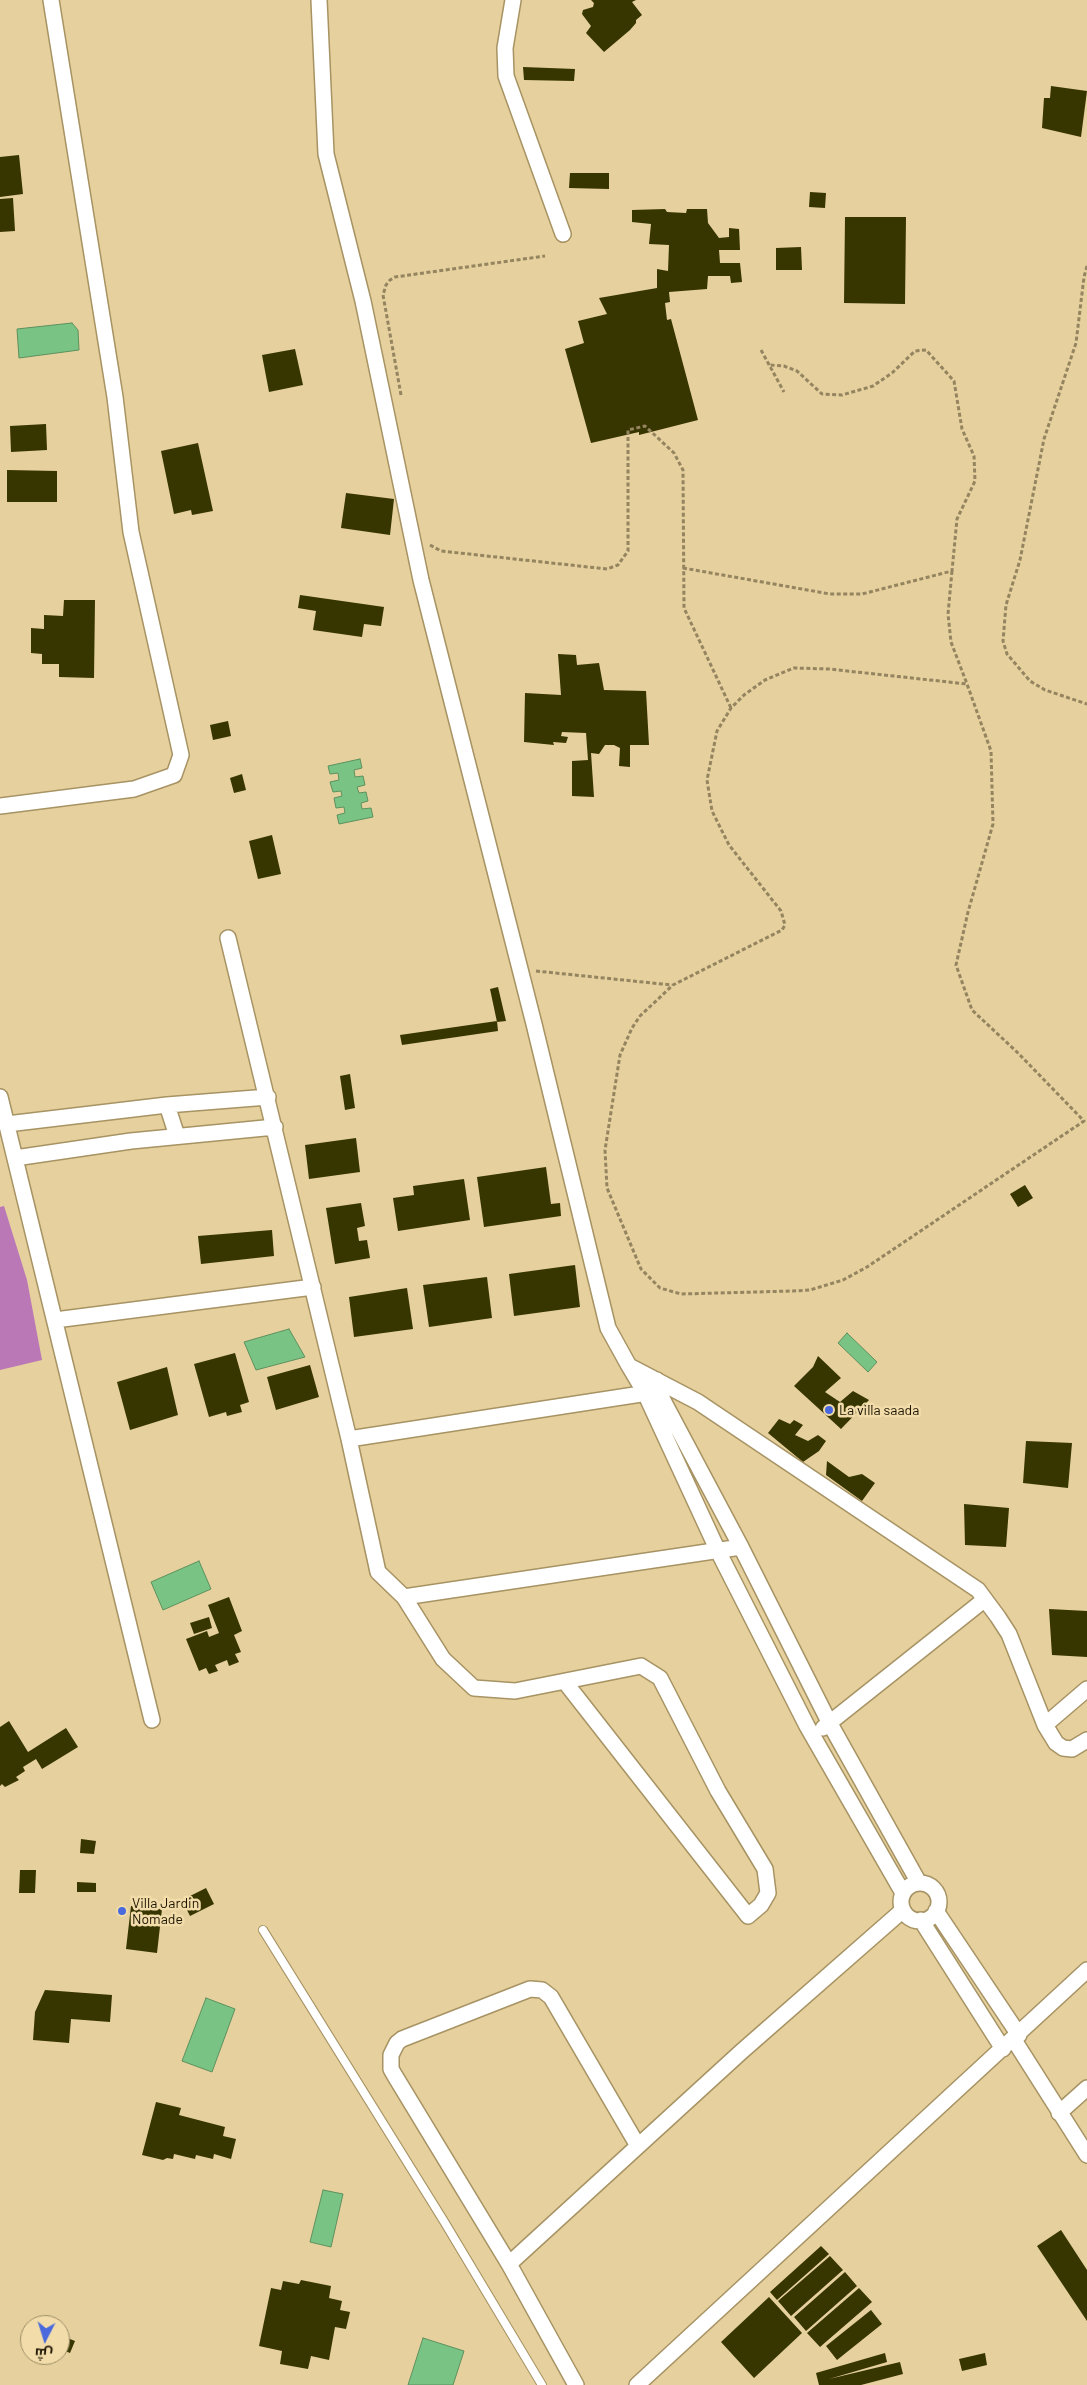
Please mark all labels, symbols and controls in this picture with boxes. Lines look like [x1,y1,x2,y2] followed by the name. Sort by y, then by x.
[839,1402,919,1418] place label: La villa saada
[823,1404,835,1416] marker: La villa saada
[132,1895,199,1928] place label: Villa Jardin Nomade
[116,1905,128,1917] marker: Villa Jardin Nomade
[20,2315,70,2365] north arrow
[34,2345,53,2364] text: ش

